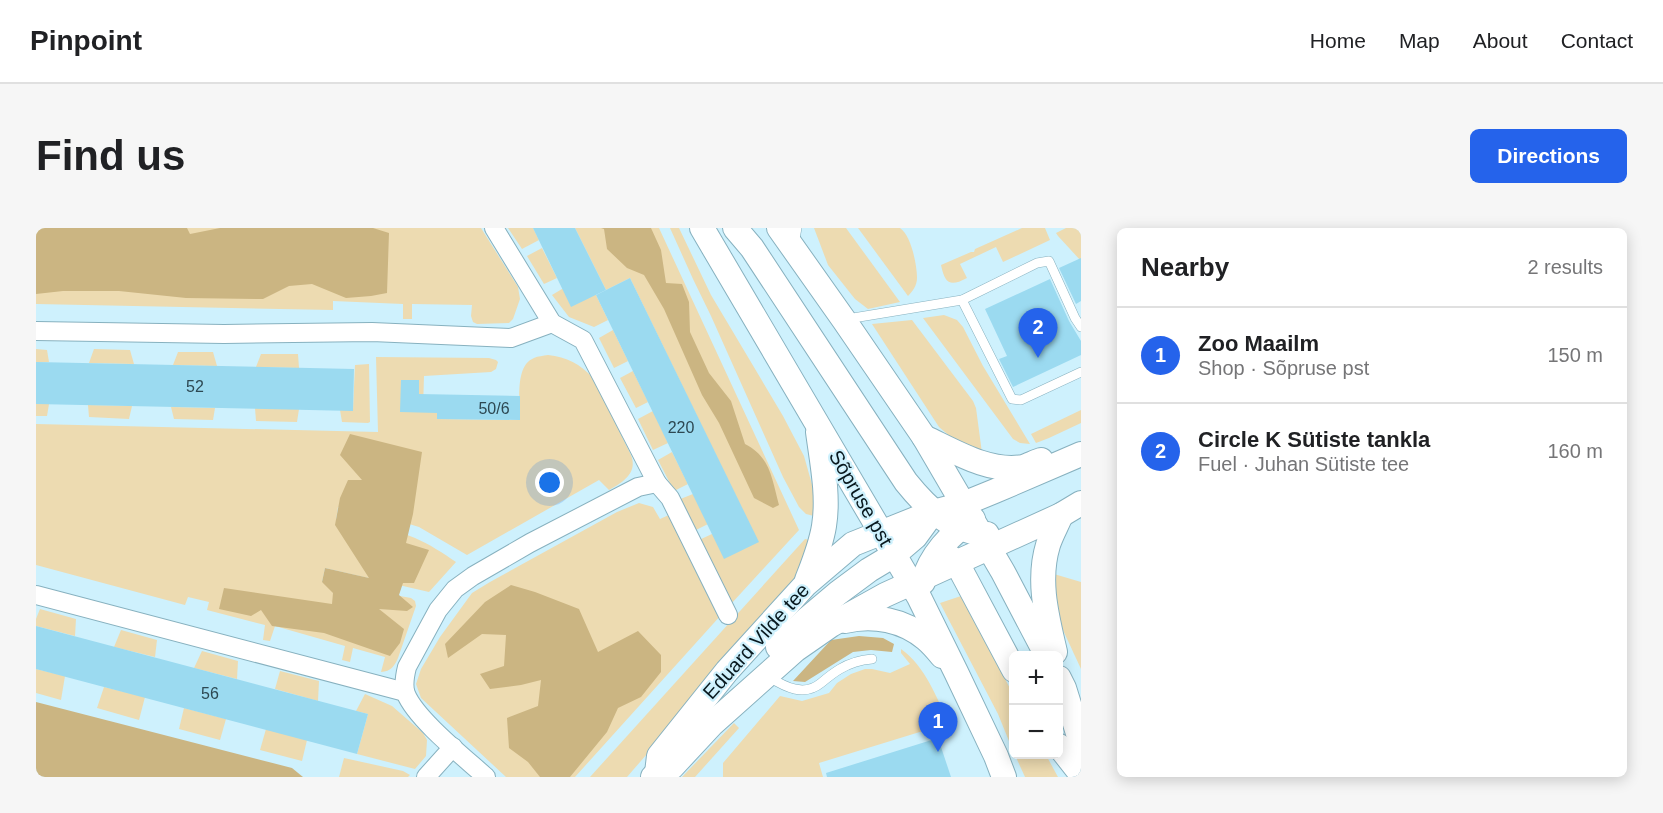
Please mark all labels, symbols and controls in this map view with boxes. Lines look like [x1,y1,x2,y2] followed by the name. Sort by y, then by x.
[30,25,142,56] text: Pinpoint
[1310,29,1366,52] text: Home
[1399,29,1440,52] text: Map
[1473,29,1528,52] text: About
[1561,29,1633,52] text: Contact
[1470,129,1627,183] button: Directions
[36,132,185,179] text: Find us
[1141,252,1229,282] text: Nearby
[1527,256,1603,278] text: 2 results
[1018,308,1058,358] pin: 2
[1198,331,1319,356] text: Zoo Maailm
[1155,344,1166,366] text: 1
[1547,344,1603,366] text: 150 m
[1198,357,1369,379] text: Shop · Sõpruse pst
[186,378,204,395] house number: 52
[478,400,510,417] house number: 50/6
[668,419,694,436] house number: 220
[1198,427,1430,452] text: Circle K Sütiste tankla
[1155,440,1166,462] text: 2
[1547,440,1603,462] text: 160 m
[825,446,897,550] street label: Sõpruse pst
[1198,453,1409,475] text: Fuel · Juhan Sütiste tee
[535,468,564,497] your location
[698,579,814,703] street label: Eduard Vilde tee
[1009,651,1063,759] map controls
[1009,651,1063,705] button: +
[201,685,219,702] house number: 56
[918,702,958,752] pin: 1
[1009,705,1063,759] button: −

